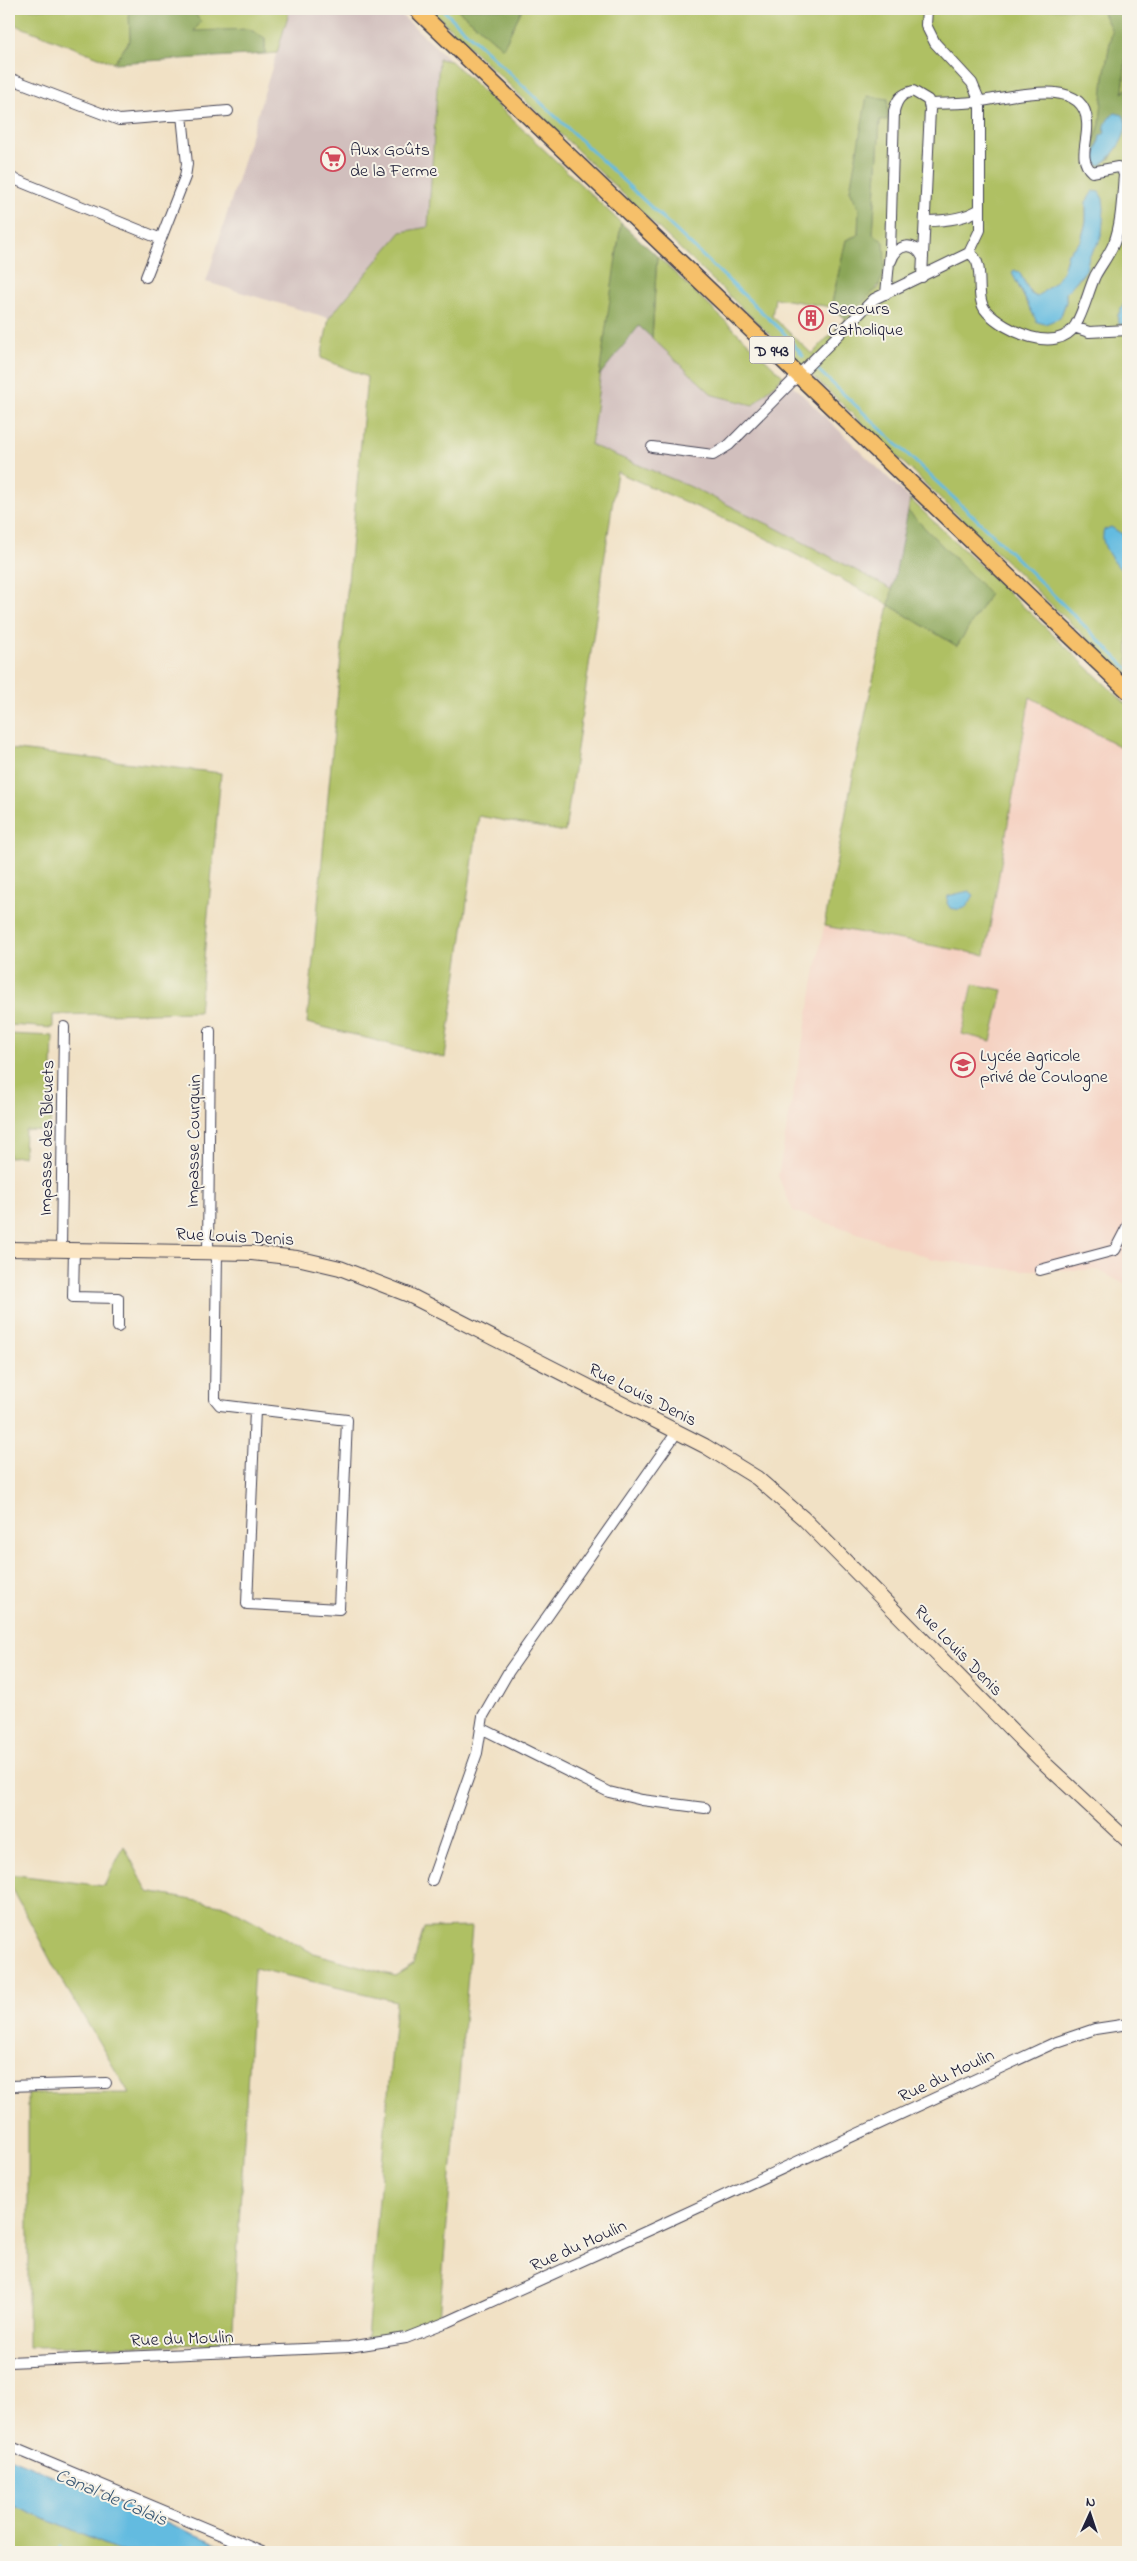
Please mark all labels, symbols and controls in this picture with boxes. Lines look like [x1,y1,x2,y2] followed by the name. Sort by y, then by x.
[350,138,438,185] place label: Aux Goûts de la Ferme
[320,146,346,172] supermarket icon: Aux Goûts de la Ferme
[828,297,904,344] place label: Secours Catholique
[798,305,824,331] building icon: Secours Catholique
[750,336,794,364] road number: D 943
[980,1044,1109,1092] place label: Lycée agricole privé de Coulogne
[950,1052,976,1078] school or university icon: Lycée agricole privé de Coulogne
[34,1060,62,1216] street label: Impasse des Bleuets
[181,1074,209,1208] street label: Impasse Courquin
[175,1222,295,1254] street label: Rue Louis Denis
[583,1357,701,1434] street label: Rue Louis Denis
[907,1600,1008,1703] street label: Rue Louis Denis
[895,2043,999,2110] street label: Rue du Moulin
[526,2214,631,2280] street label: Rue du Moulin
[130,2325,234,2355] street label: Rue du Moulin
[51,2463,172,2534] water label: Canal de Calais
[1064,2488,1114,2538] north arrow
[1085,2492,1096,2513] text: N

